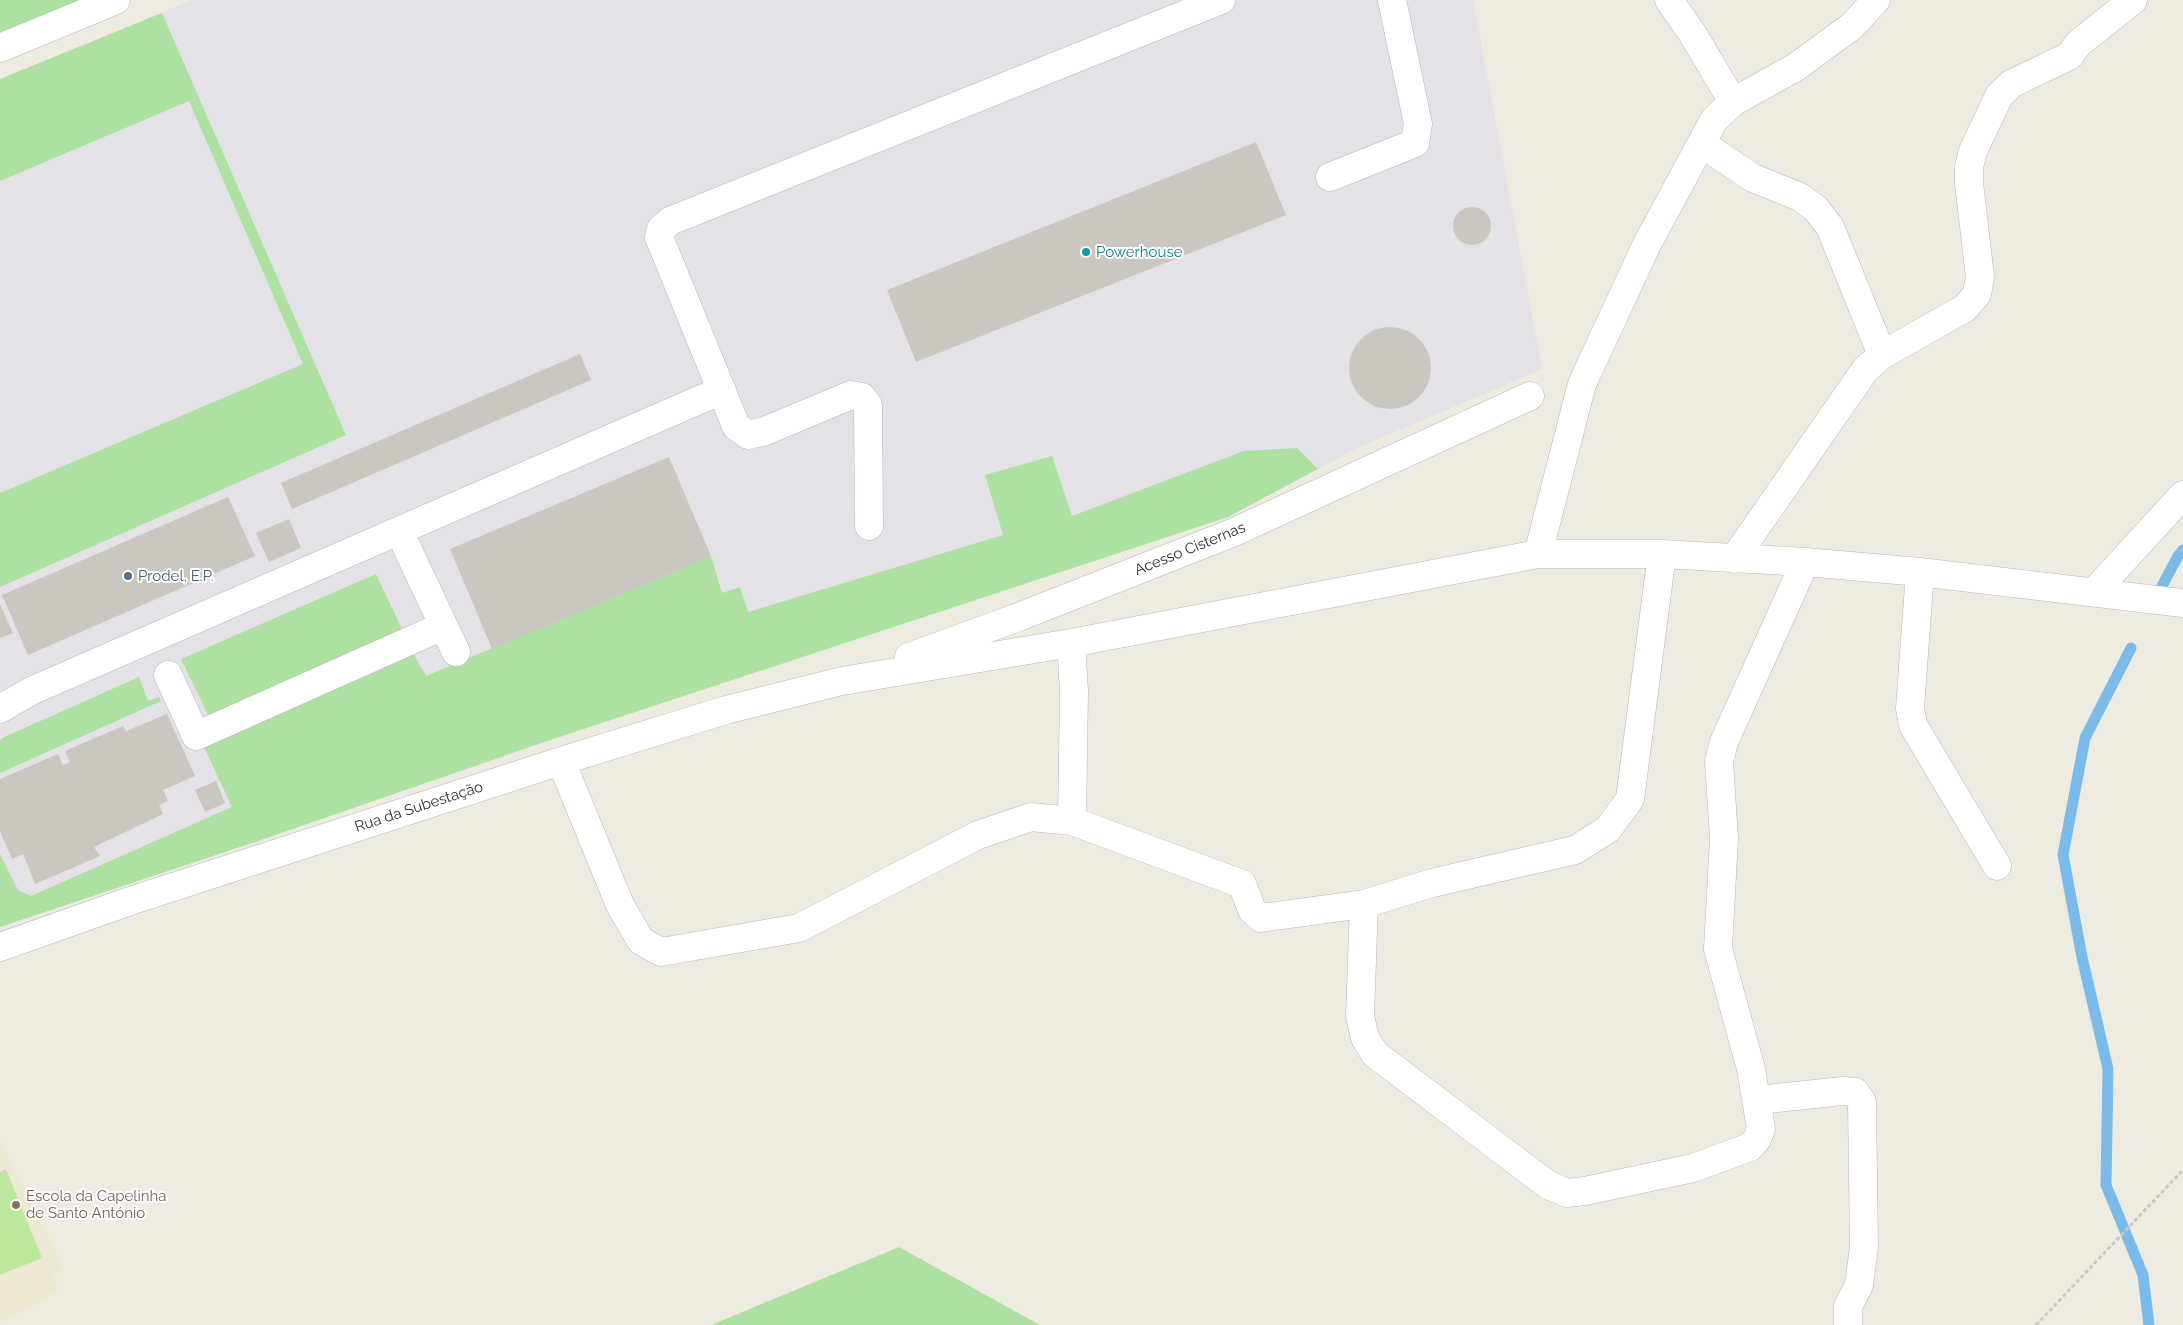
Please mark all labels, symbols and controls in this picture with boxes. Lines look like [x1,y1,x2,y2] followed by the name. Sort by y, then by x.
[1096,243,1182,261] place label: Powerhouse
[1080,246,1092,258] marker: Powerhouse
[1132,519,1248,579] street label: Acesso Cisternas
[138,567,213,585] place label: Prodel, E.P.
[122,570,134,582] marker: Prodel, E.P.
[353,778,485,836] street label: Rua da Subestação
[26,1187,166,1222] place label: Escola da Capelinha de Santo António
[10,1199,22,1211] marker: Escola da Capelinha de Santo António

